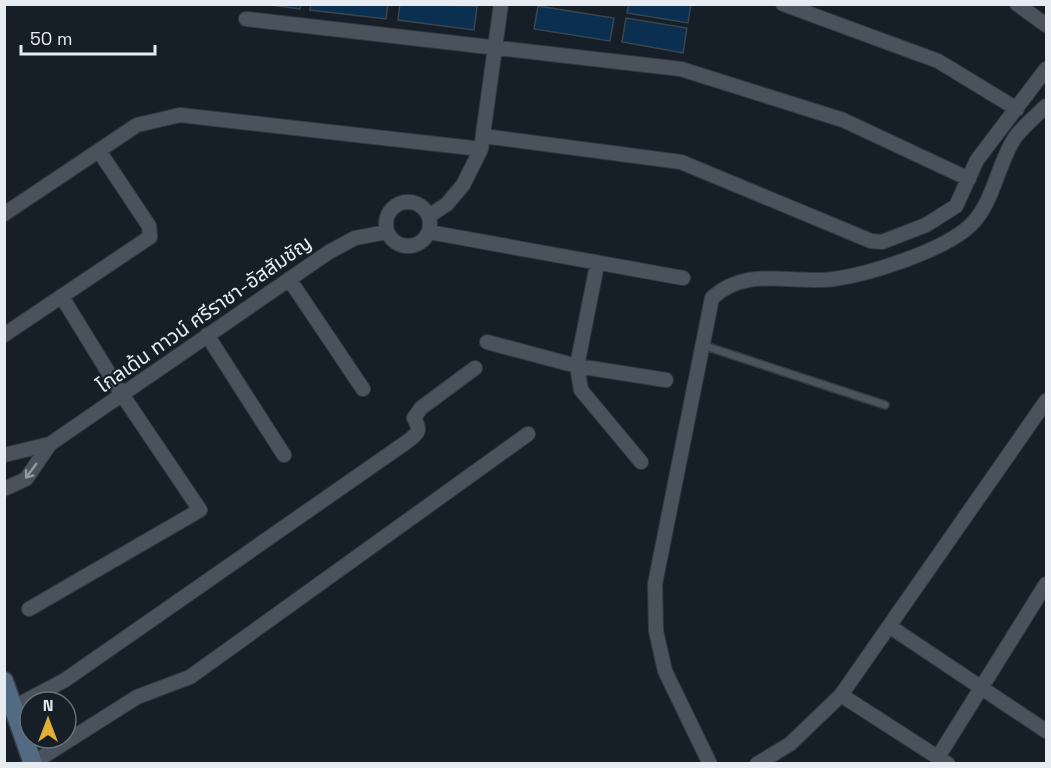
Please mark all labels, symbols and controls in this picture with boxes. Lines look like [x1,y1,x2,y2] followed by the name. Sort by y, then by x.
[21,18,154,56] scale bar
[30,27,72,50] text: 50 m
[91,230,317,398] street label: โกลเด้น ทาวน์ ศรีราชา-อัสสัมชัญ
[25,463,37,479] one-way arrow
[18,690,78,750] north arrow
[43,695,53,716] text: N

